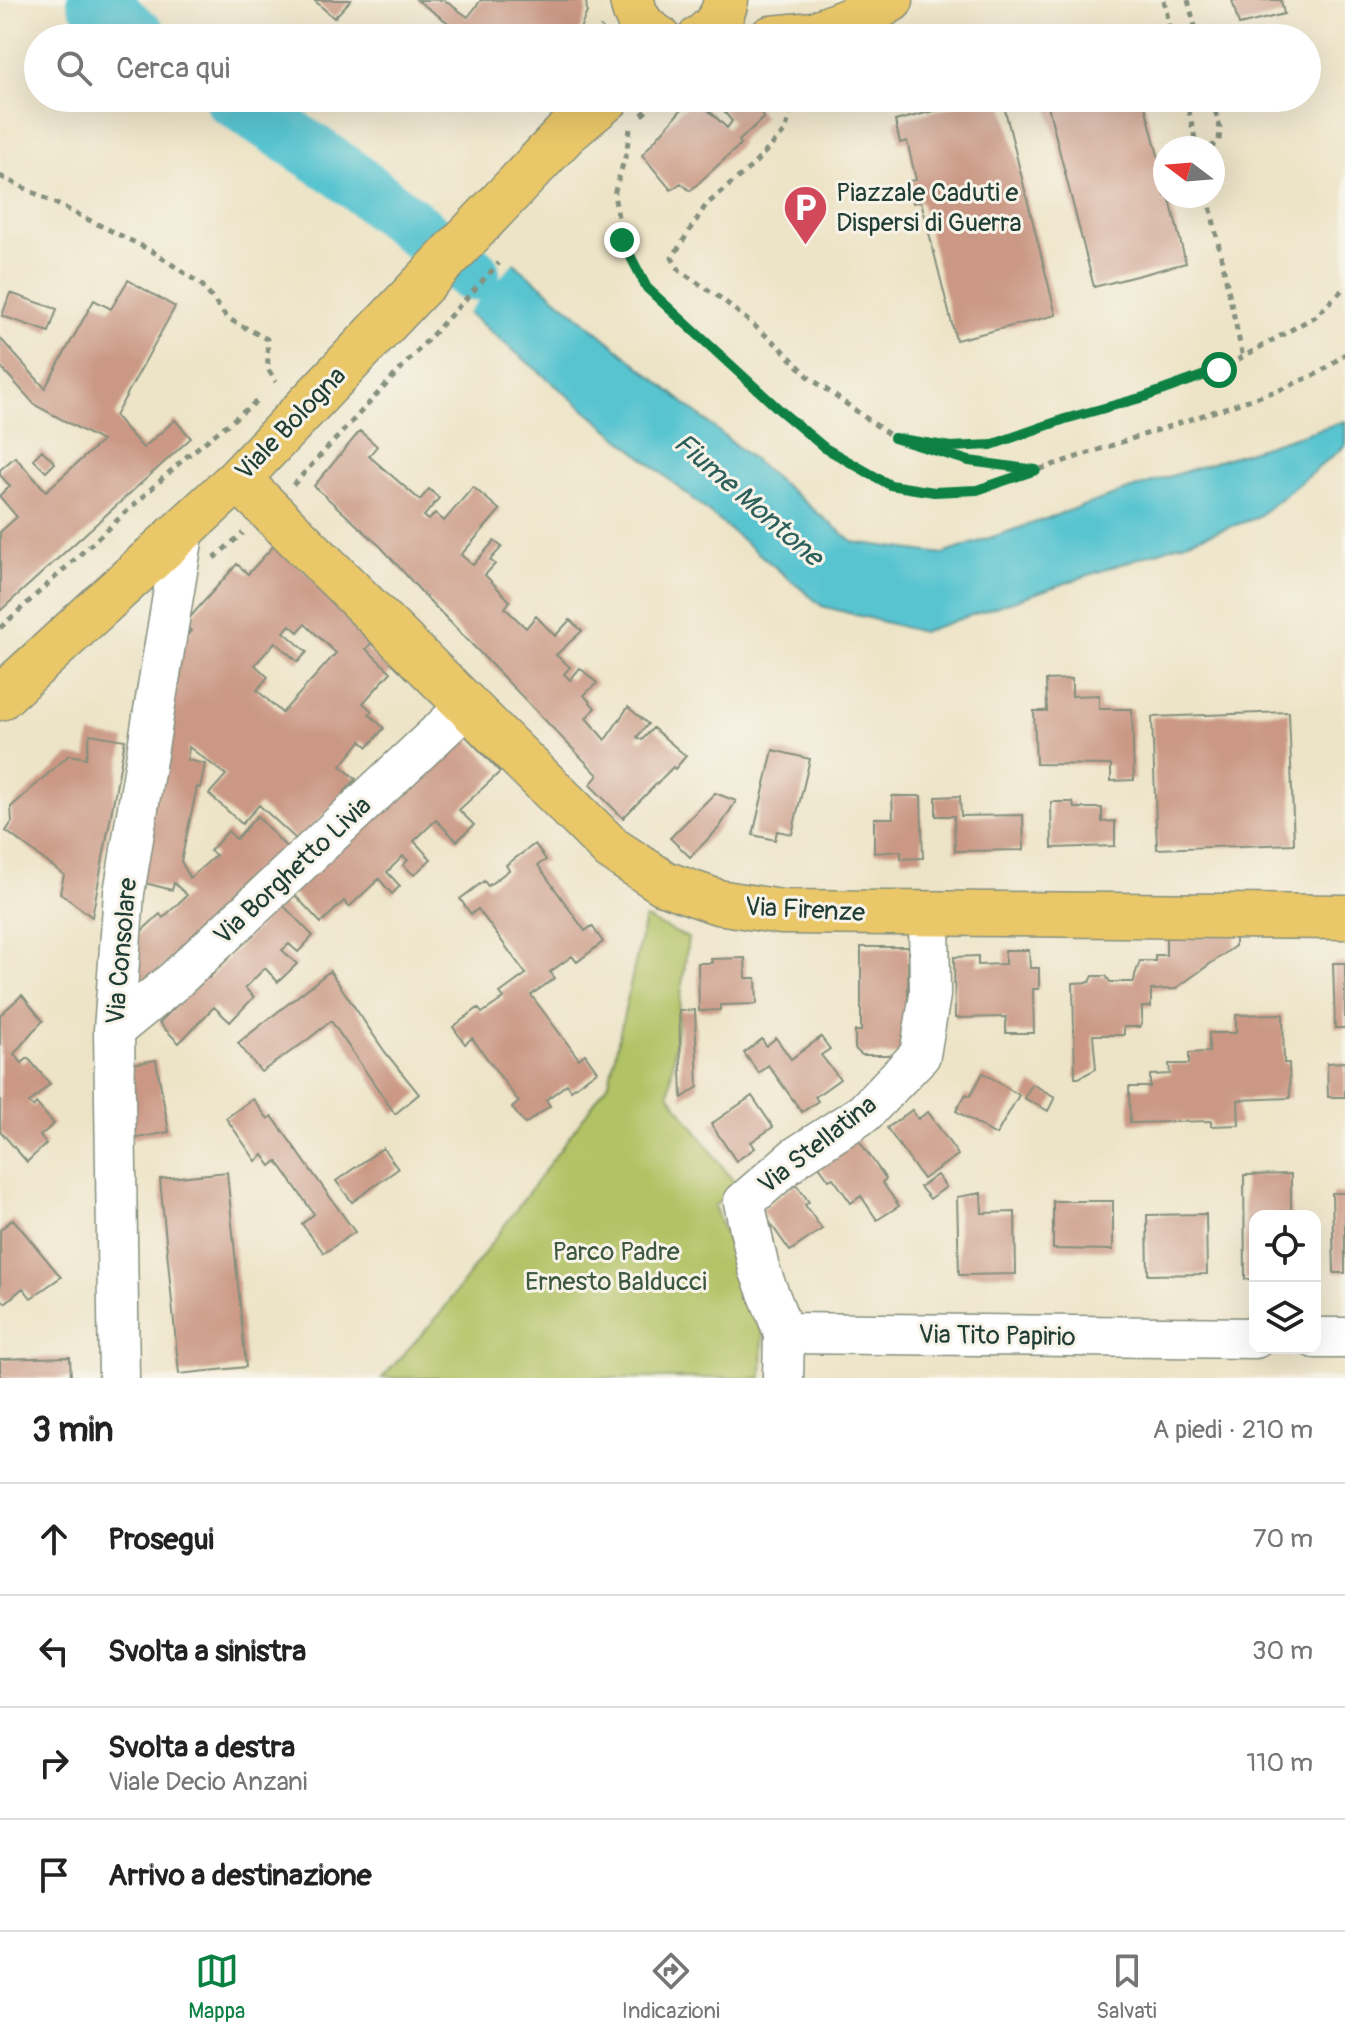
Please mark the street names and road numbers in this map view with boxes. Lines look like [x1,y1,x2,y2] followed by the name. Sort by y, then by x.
[229,360,353,487] street label: Viale Bologna
[207,790,378,952] street label: Via Borghetto Livia
[100,876,144,1026] street label: Via Consolare
[744,891,866,929] street label: Via Firenze
[752,1089,883,1201] street label: Via Stellatina
[918,1319,1076,1353] street label: Via Tito Papirio

